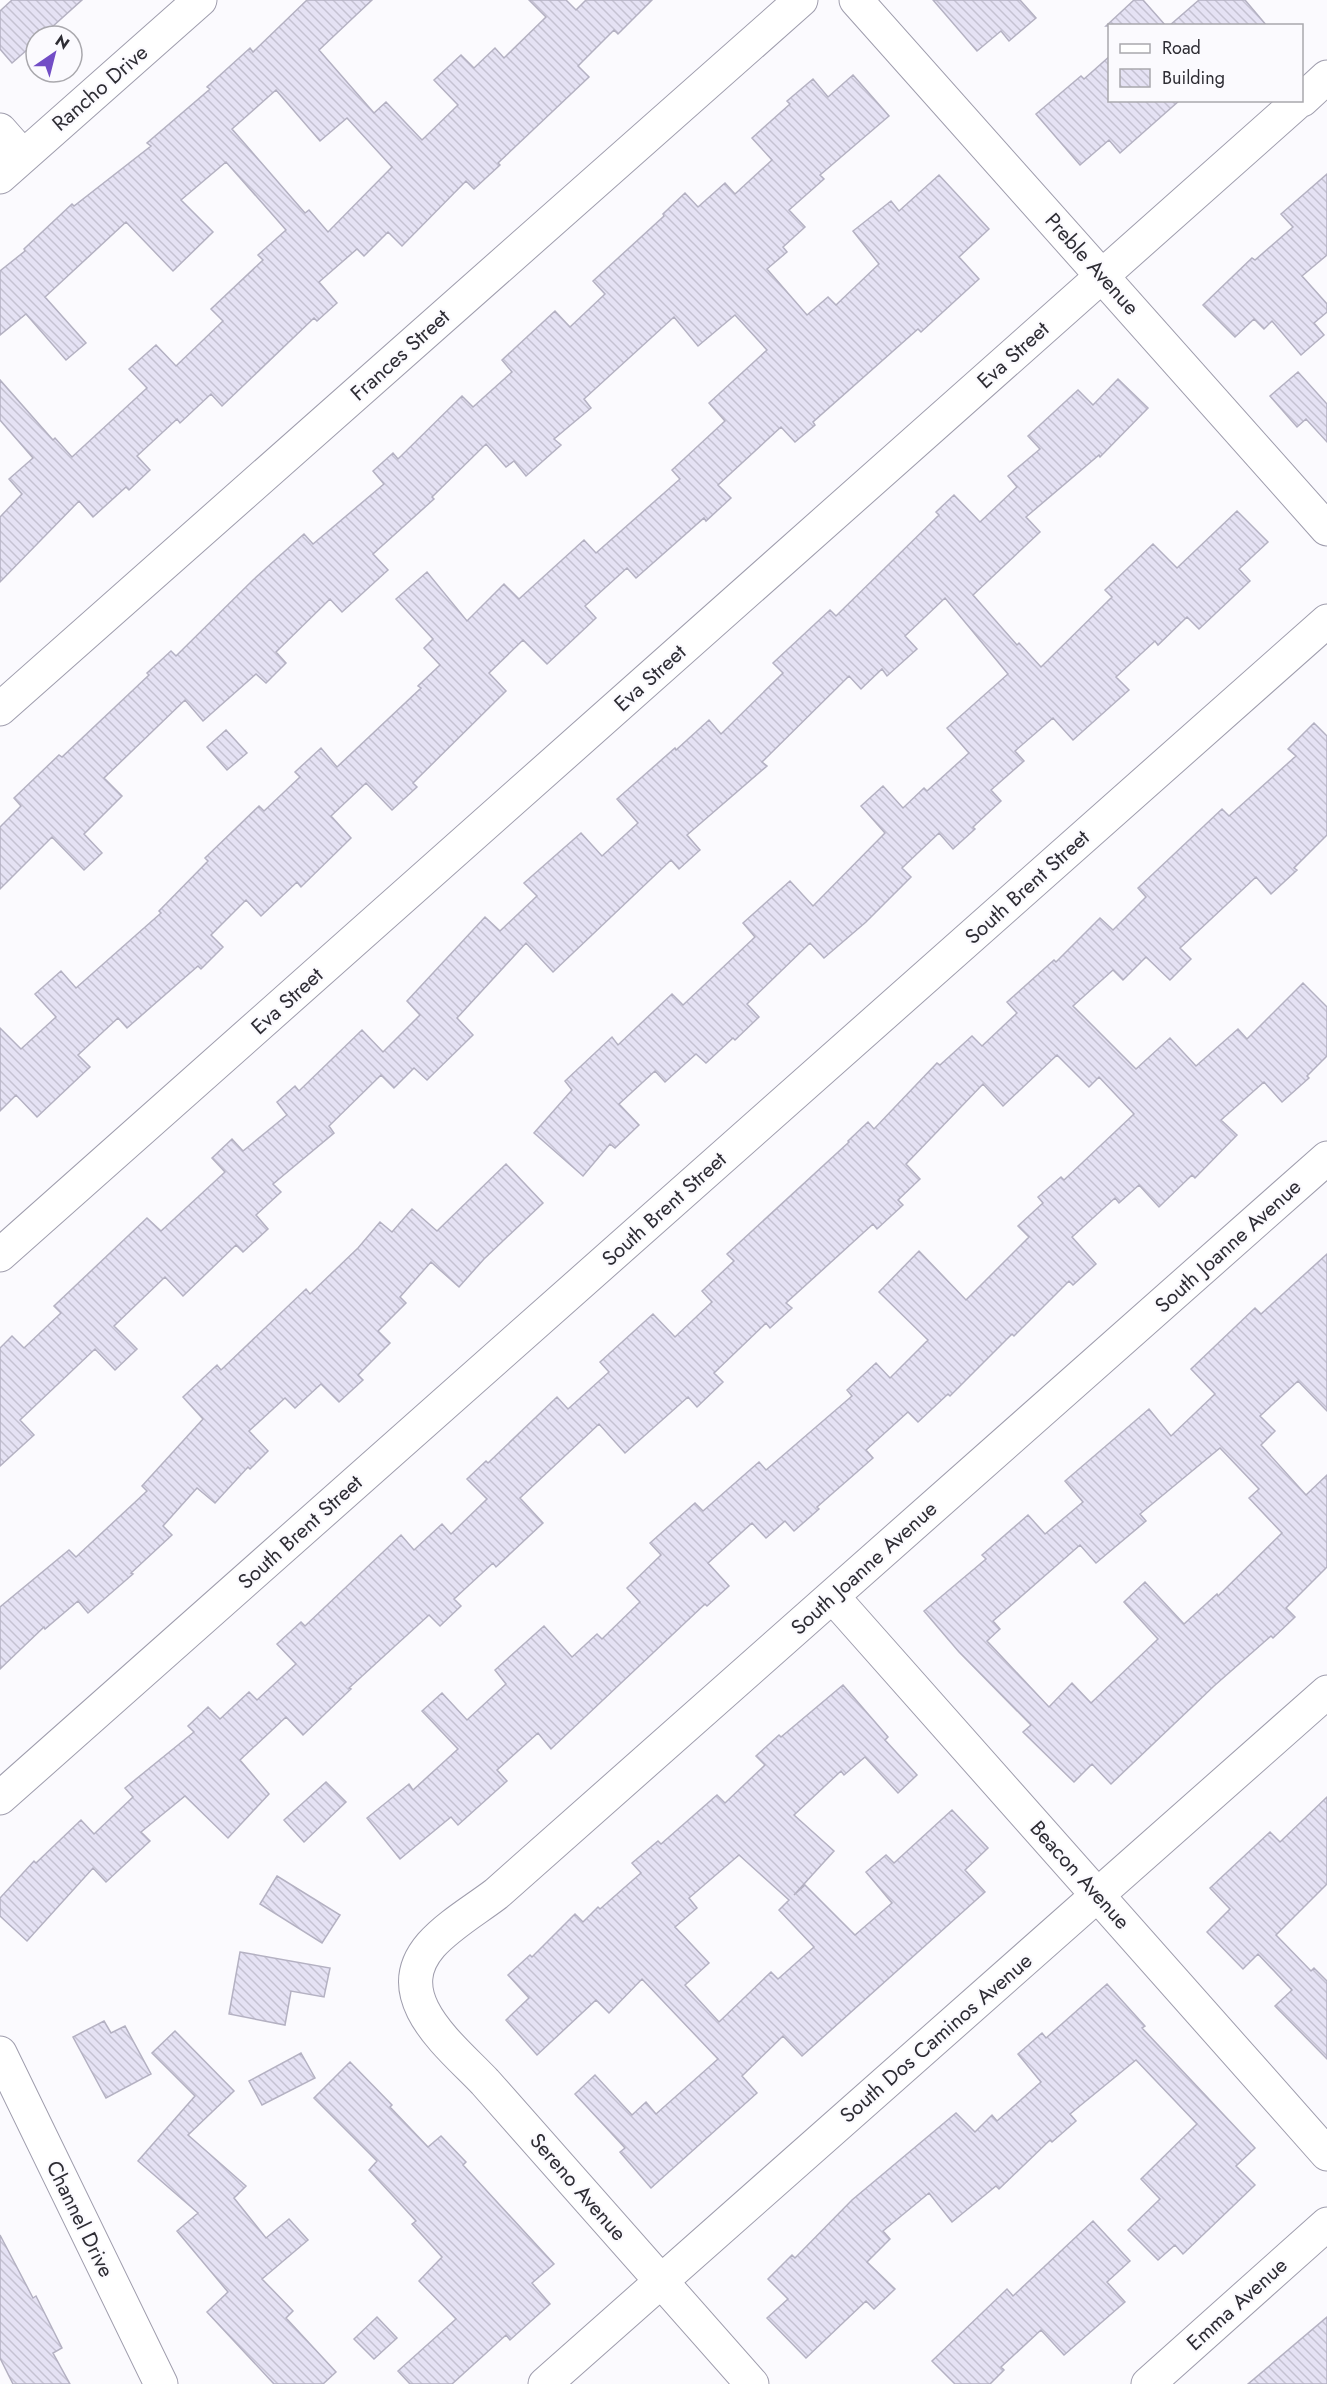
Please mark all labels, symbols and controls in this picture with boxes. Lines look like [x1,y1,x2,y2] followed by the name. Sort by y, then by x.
[24,24,84,84] north arrow
[1108,24,1303,102] legend
[51,29,74,55] text: N
[1162,35,1201,61] text: Road
[45,38,155,138] street label: Rancho Drive
[1162,65,1225,91] text: Building
[1038,206,1146,322] street label: Preble Avenue
[344,302,456,408] street label: Frances Street
[971,315,1055,395] street label: Eva Street
[608,638,692,718] street label: Eva Street
[958,823,1096,951] street label: South Brent Street
[245,961,329,1041] street label: Eva Street
[595,1145,733,1273] street label: South Brent Street
[1148,1172,1308,1320] street label: South Joanne Avenue
[231,1468,369,1596] street label: South Brent Street
[784,1494,944,1642] street label: South Joanne Avenue
[1023,1814,1137,1936] street label: Beacon Avenue
[833,1946,1039,2130] street label: South Dos Caminos Avenue
[523,2127,633,2248] street label: Sereno Avenue
[39,2156,121,2282] street label: Channel Drive
[1180,2251,1294,2357] street label: Emma Avenue

